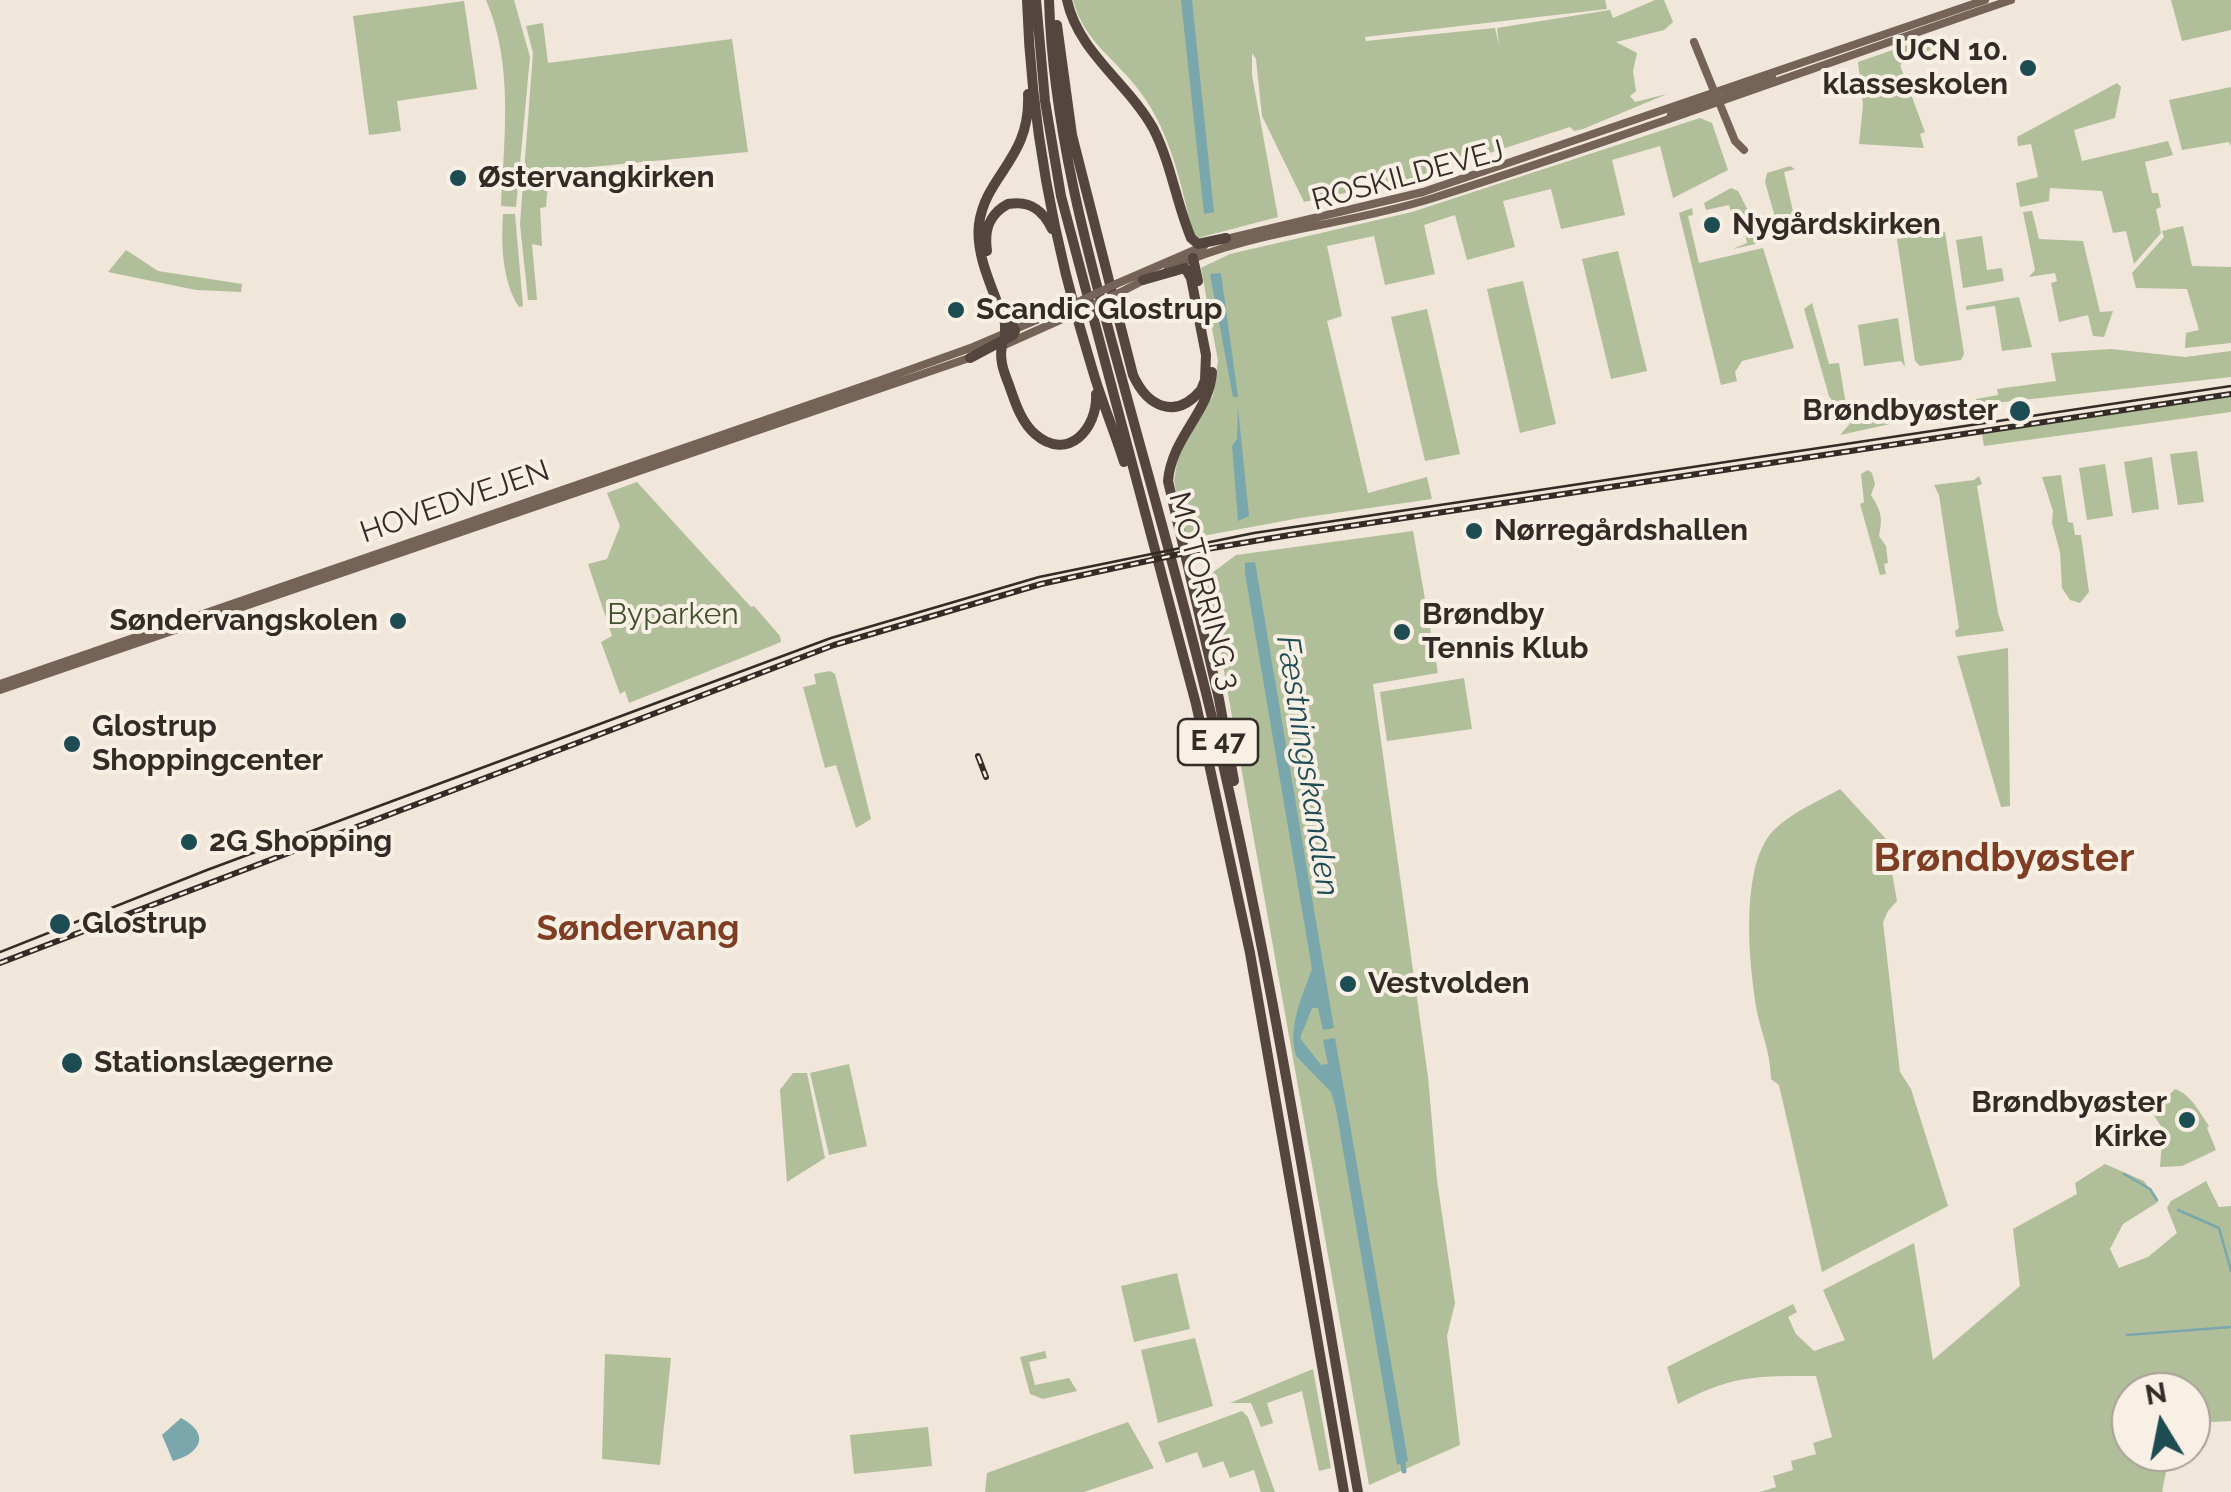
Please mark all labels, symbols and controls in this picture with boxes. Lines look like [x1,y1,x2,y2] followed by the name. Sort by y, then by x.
[1822,33,2008,104] place label: UCN 10. klasseskolen
[2017,57,2039,79] marker: UCN 10. klasseskolen
[1308,133,1508,219] street label: ROSKILDEVEJ
[478,160,715,196] place label: Østervangkirken
[447,167,469,189] marker: Østervangkirken
[1732,207,1941,243] place label: Nygårdskirken
[1701,214,1723,236] marker: Nygårdskirken
[976,292,1223,328] place label: Scandic Glostrup
[945,299,967,321] marker: Scandic Glostrup
[1802,393,1998,429] place label: Brøndbyøster
[2007,398,2033,424] marker: Brøndbyøster
[356,453,554,551] street label: HOVEDVEJEN
[1160,488,1248,694] street label: MOTORRING 3
[1494,513,1748,549] place label: Nørregårdshallen
[1463,520,1485,542] marker: Nørregårdshallen
[607,597,739,633] park label: Byparken
[1422,597,1589,668] place label: Brøndby Tennis Klub
[109,603,378,639] place label: Søndervangskolen
[387,610,409,632] marker: Søndervangskolen
[1391,621,1413,643] marker: Brøndby Tennis Klub
[1267,633,1347,899] water label: Fæstningskanalen
[92,709,323,780] place label: Glostrup Shoppingcenter
[1178,719,1258,765] road number: E 47
[61,733,83,755] marker: Glostrup Shoppingcenter
[209,824,392,860] place label: 2G Shopping
[178,831,200,853] marker: 2G Shopping
[1874,835,2134,883] district label: Brøndbyøster
[82,906,207,942] place label: Glostrup
[536,908,740,950] district label: Søndervang
[47,911,73,937] marker: Glostrup
[1368,966,1530,1002] place label: Vestvolden
[1337,973,1359,995] marker: Vestvolden
[94,1045,333,1081] place label: Stationslægerne
[59,1050,85,1076] marker: Stationslægerne
[1971,1085,2167,1156] place label: Brøndbyøster Kirke
[2176,1109,2198,1131] marker: Brøndbyøster Kirke
[2111,1372,2211,1472] north arrow
[2143,1376,2169,1412] text: N

